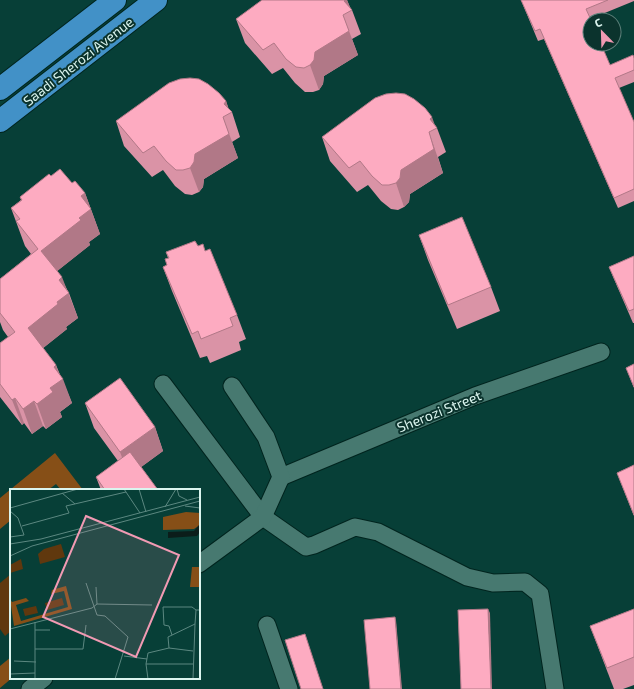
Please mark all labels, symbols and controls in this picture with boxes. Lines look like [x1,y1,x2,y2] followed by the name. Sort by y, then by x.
[582,12,622,52] north arrow
[20,13,136,109] street label: Saadi Sherozi Avenue
[592,15,604,30] text: С
[394,386,484,436] street label: Sherozi Street
[10,489,200,679] inset map

